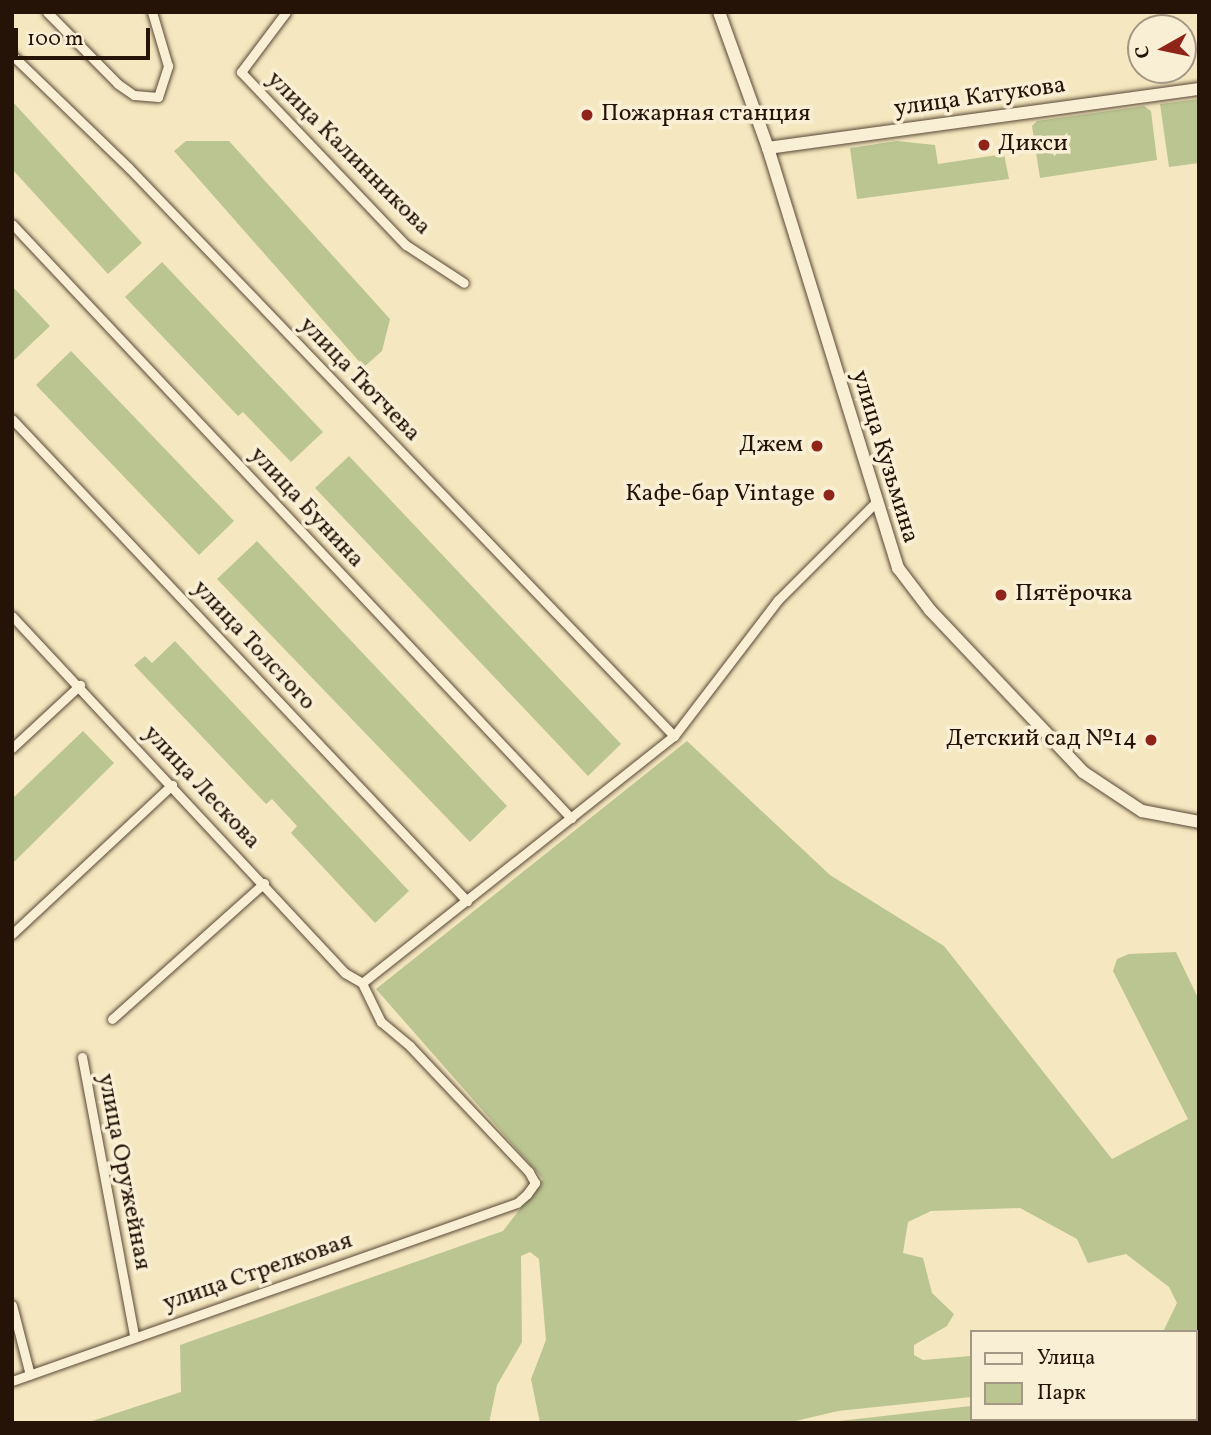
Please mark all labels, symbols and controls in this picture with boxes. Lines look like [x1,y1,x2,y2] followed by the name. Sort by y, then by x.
[18,14,154,58] scale bar
[1127,14,1197,84] north arrow
[27,25,84,54] text: 100 m
[1129,44,1157,60] text: С
[260,66,436,242] street label: улица Калинникова
[892,72,1068,124] street label: улица Катукова
[601,101,810,129] place label: Пожарная станция
[579,107,595,123] marker: Пожарная станция
[998,131,1068,159] place label: Дикси
[976,137,992,153] marker: Дикси
[292,311,426,449] street label: улица Тютчева
[844,367,924,547] street label: улица Кузьмина
[739,432,803,460] place label: Джем
[809,438,825,454] marker: Джем
[243,441,369,575] street label: улица Бунина
[625,481,815,509] place label: Кафе-бар Vintage
[821,487,837,503] marker: Кафе-бар Vintage
[185,575,321,717] street label: улица Толстого
[1015,581,1133,609] place label: Пятёрочка
[993,587,1009,603] marker: Пятёрочка
[136,720,266,856] street label: улица Лескова
[946,726,1137,754] place label: Детский сад №14
[1143,732,1159,748] marker: Детский сад №14
[90,1071,156,1273] street label: улица Оружейная
[159,1227,357,1319] street label: улица Стрелковая
[970,1330,1197,1421] legend
[1037,1344,1095,1373] text: Улица
[1037,1379,1086,1408] text: Парк

